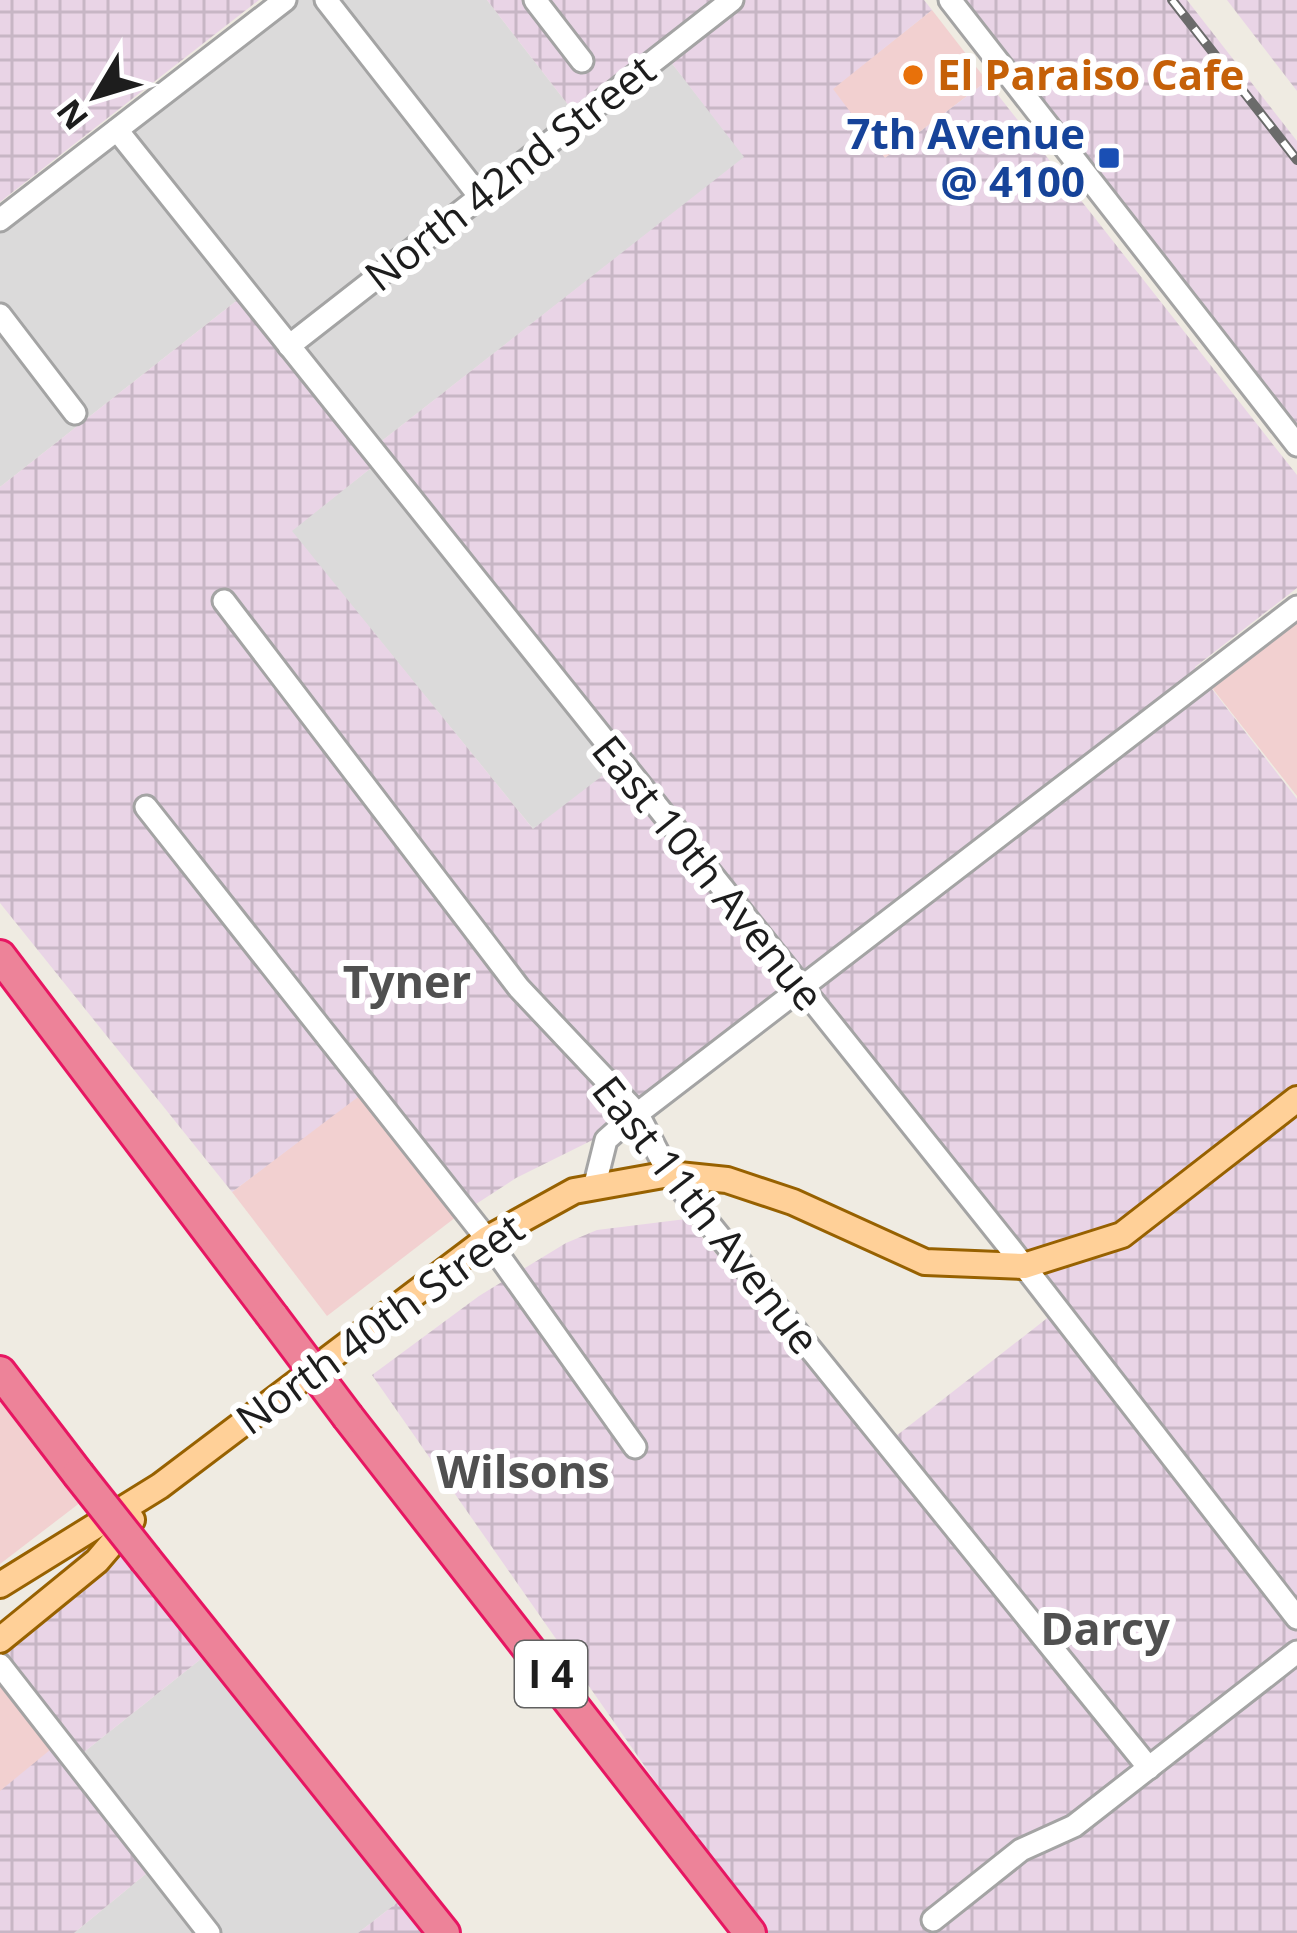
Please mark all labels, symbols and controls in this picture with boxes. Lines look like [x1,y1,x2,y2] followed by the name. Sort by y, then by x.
[36,36,156,156] north arrow
[352,41,666,303] street label: North 42nd Street
[937,45,1244,102] place label: El Paraiso Cafe
[900,62,926,88] marker: El Paraiso Cafe
[46,90,98,139] text: N
[847,104,1085,209] place label: 7th Avenue @ 4100
[1096,145,1122,171] marker: 7th Avenue @ 4100
[581,723,838,1022] street label: East 10th Avenue
[343,950,471,1011] district label: Tyner
[581,1063,834,1365] street label: East 11th Avenue
[224,1199,534,1447] street label: North 40th Street
[436,1440,610,1501] district label: Wilsons
[1040,1597,1170,1658] district label: Darcy
[515,1641,587,1707] road number: I 4

